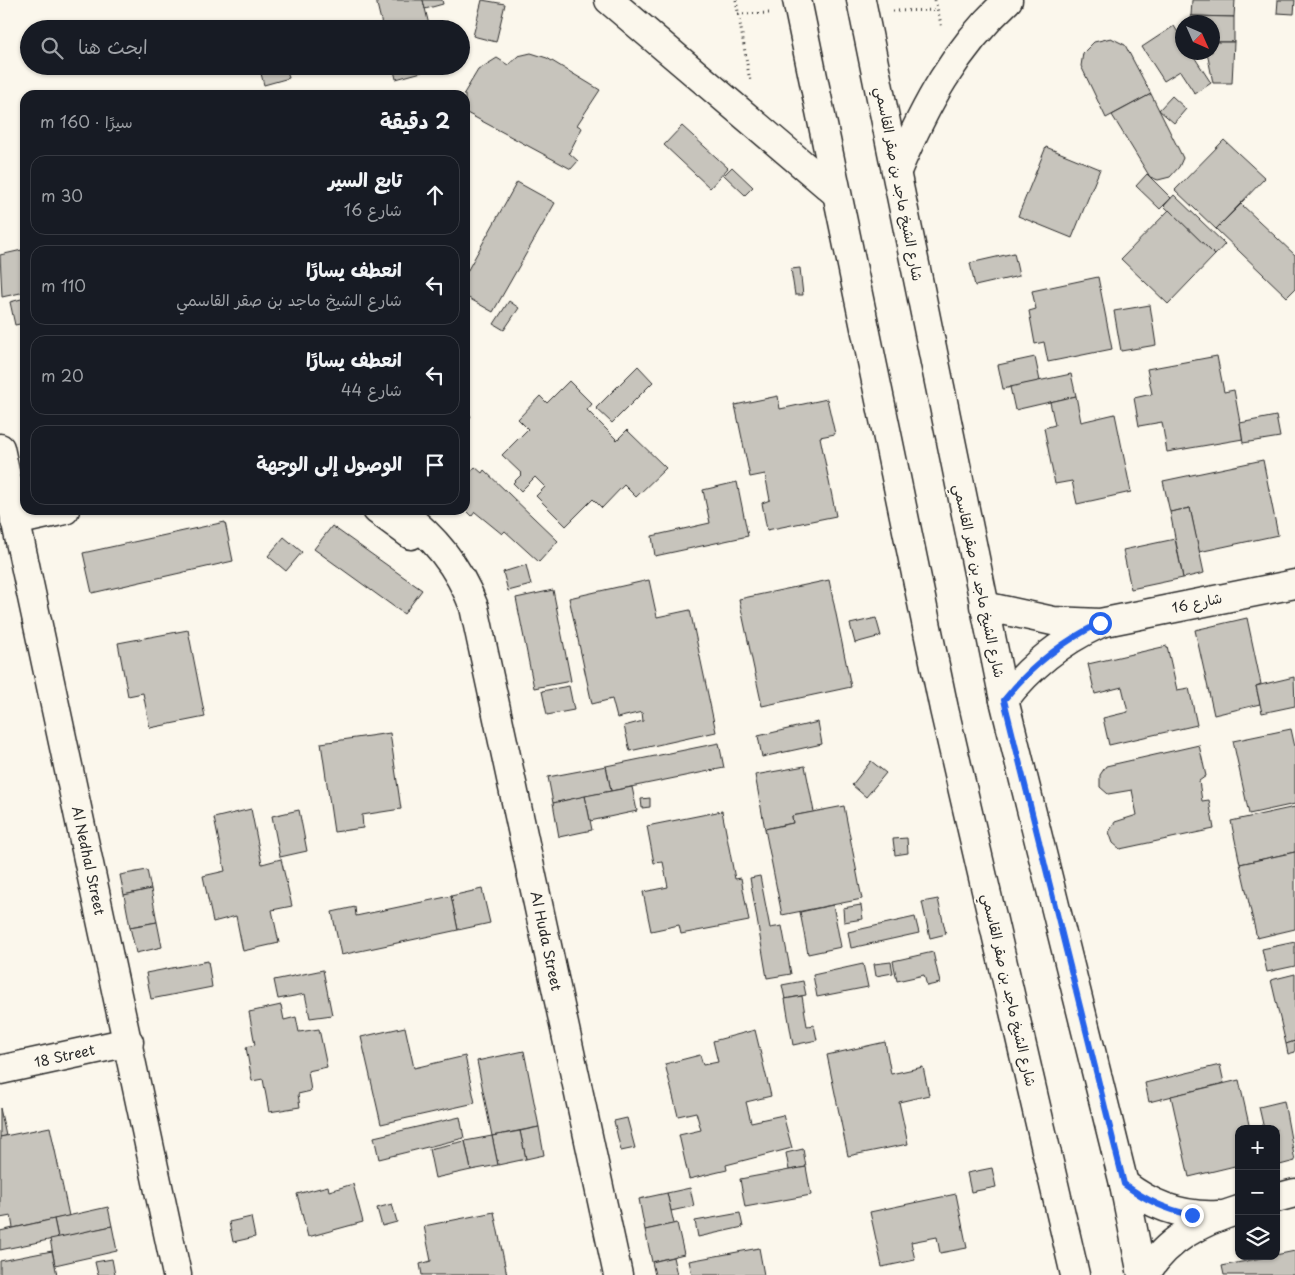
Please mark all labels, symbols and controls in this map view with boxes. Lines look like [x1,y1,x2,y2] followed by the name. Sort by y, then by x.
[1175,15,1220,60] north arrow
[20,20,470,75] search box
[78,32,148,60] text: ابحث هنا
[38,34,66,62] icon: search
[867,85,929,283] street label: شارع الشيخ ماجد بن صقر القاسمي
[380,104,450,136] text: 2 دقيقة
[40,109,133,133] text: سيرًا · 160 m
[328,165,402,193] text: تابع السير
[421,181,449,209] icon: ahead
[41,183,83,207] text: 30 m
[344,197,402,221] text: شارع 16
[306,255,402,283] text: انعطف يسارًا
[421,271,449,299] icon: left
[41,273,86,297] text: 110 m
[176,287,402,311] text: شارع الشيخ ماجد بن صقر القاسمي
[306,345,402,373] text: انعطف يسارًا
[421,361,449,389] icon: left
[41,363,84,387] text: 20 m
[341,377,402,401] text: شارع 44
[256,449,402,477] text: الوصول إلى الوجهة
[421,451,449,479] icon: arrive
[946,482,1010,680] street label: شارع الشيخ ماجد بن صقر القاسمي
[1170,587,1224,618] street label: شارع 16
[1089,612,1112,635] route start
[67,804,111,917] street label: Al Nedhal Street
[526,889,567,993] street label: Al Huda Street
[974,891,1042,1089] street label: شارع الشيخ ماجد بن صقر القاسمي
[32,1039,97,1072] street label: 18 Street
[1235,1125,1280,1260] map controls
[1235,1125,1280,1170] button: +
[1235,1170,1280,1215] button: −
[1181,1204,1204,1227] route end
[1235,1215,1280,1260] button: layers

